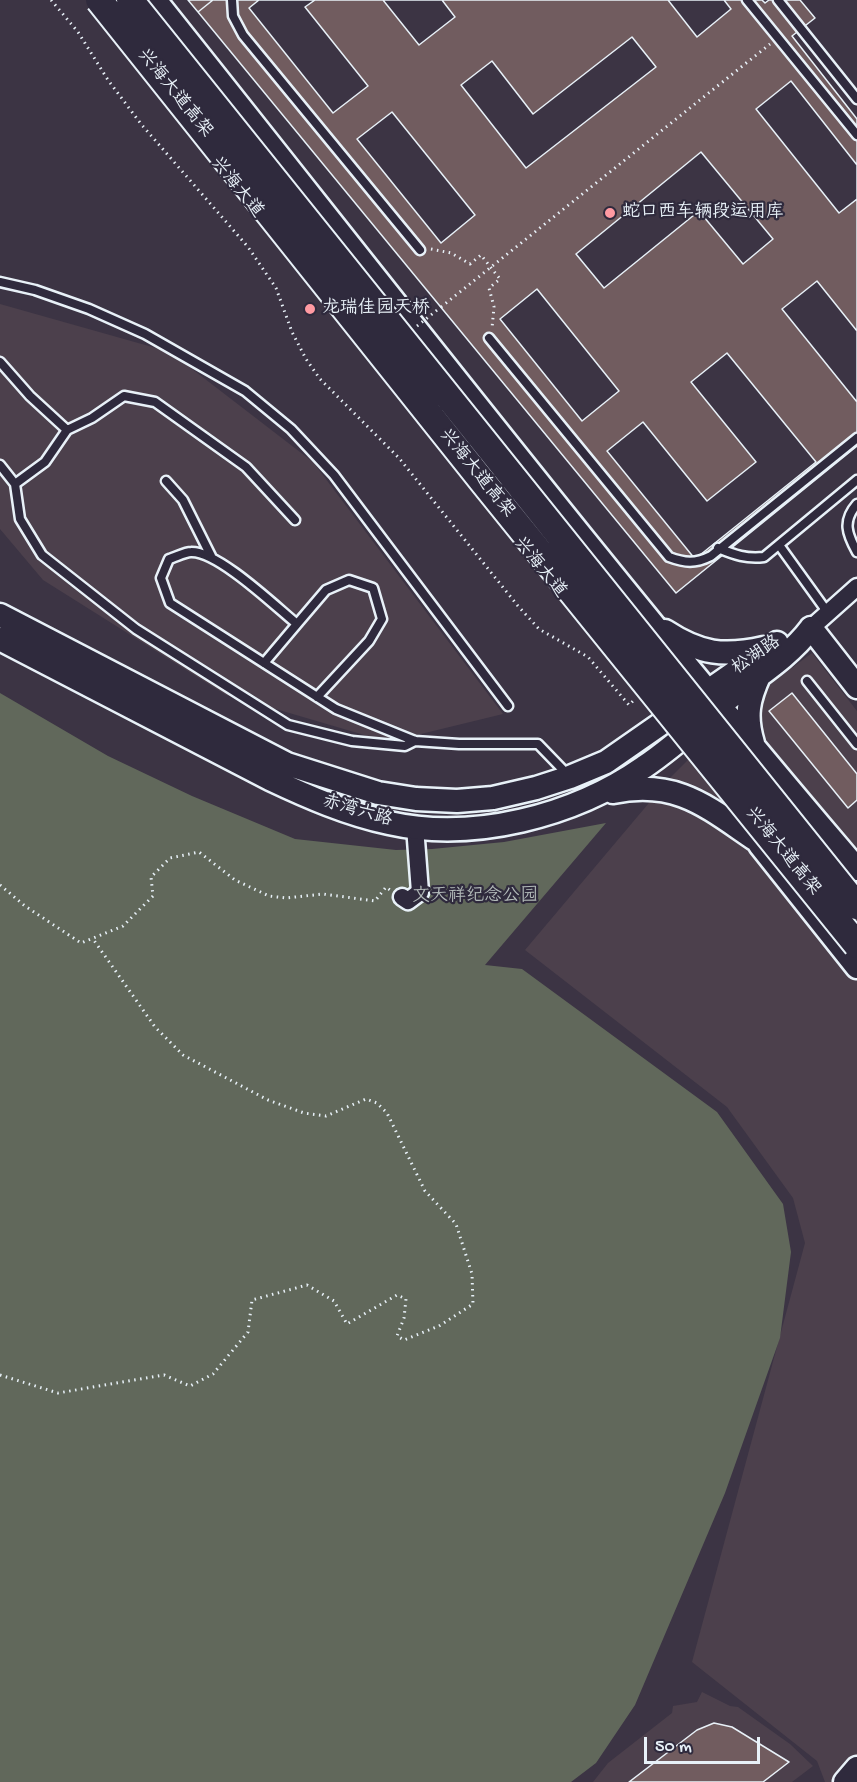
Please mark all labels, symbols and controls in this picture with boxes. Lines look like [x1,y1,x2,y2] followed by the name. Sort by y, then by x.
[132,45,216,143] street label: 兴海大道高架
[205,153,267,223] street label: 兴海大道
[622,202,784,224] place label: 蛇口西车辆段运用库
[603,206,617,220] marker: 蛇口西车辆段运用库
[322,298,430,320] place label: 龙瑞佳园天桥
[303,302,317,316] marker: 龙瑞佳园天桥
[434,425,518,523] street label: 兴海大道高架
[508,533,570,603] street label: 兴海大道
[729,632,785,680] street label: 松湖路
[319,792,395,832] street label: 赤湾六路
[740,803,824,901] street label: 兴海大道高架
[412,886,538,908] park label: 文天祥纪念公园
[647,1725,762,1763] scale bar
[655,1737,692,1758] text: 50 m

